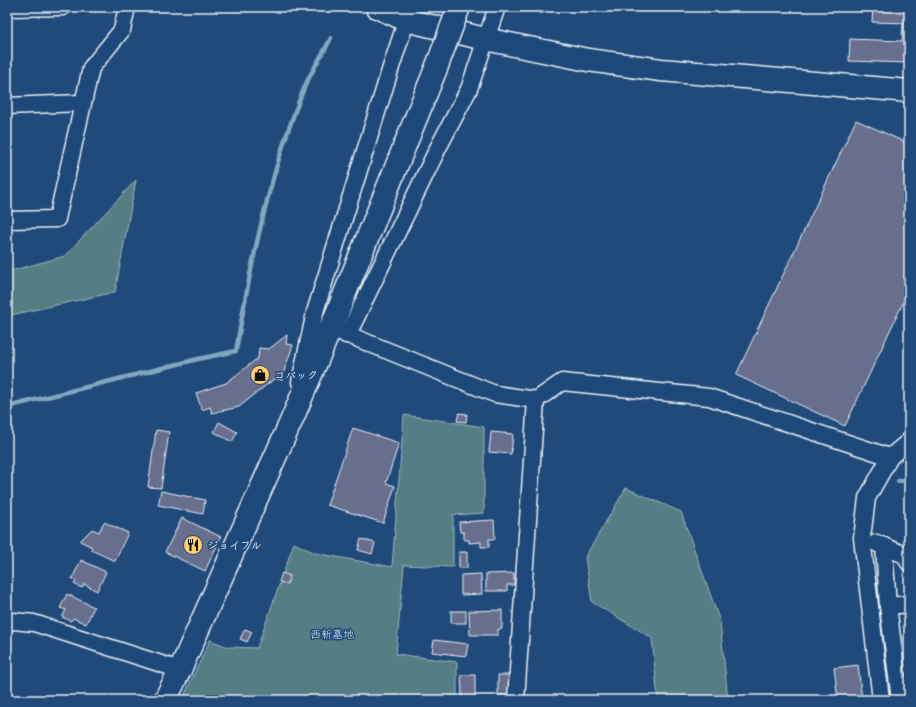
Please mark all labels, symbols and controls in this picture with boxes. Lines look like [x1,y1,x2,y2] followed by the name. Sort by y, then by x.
[249,364,271,386] shop icon: コバック
[274,367,318,382] place label: コバック
[182,534,204,556] restaurant icon: ジョイフル
[207,537,262,552] place label: ジョイフル
[310,626,354,641] park label: 西新墓地

